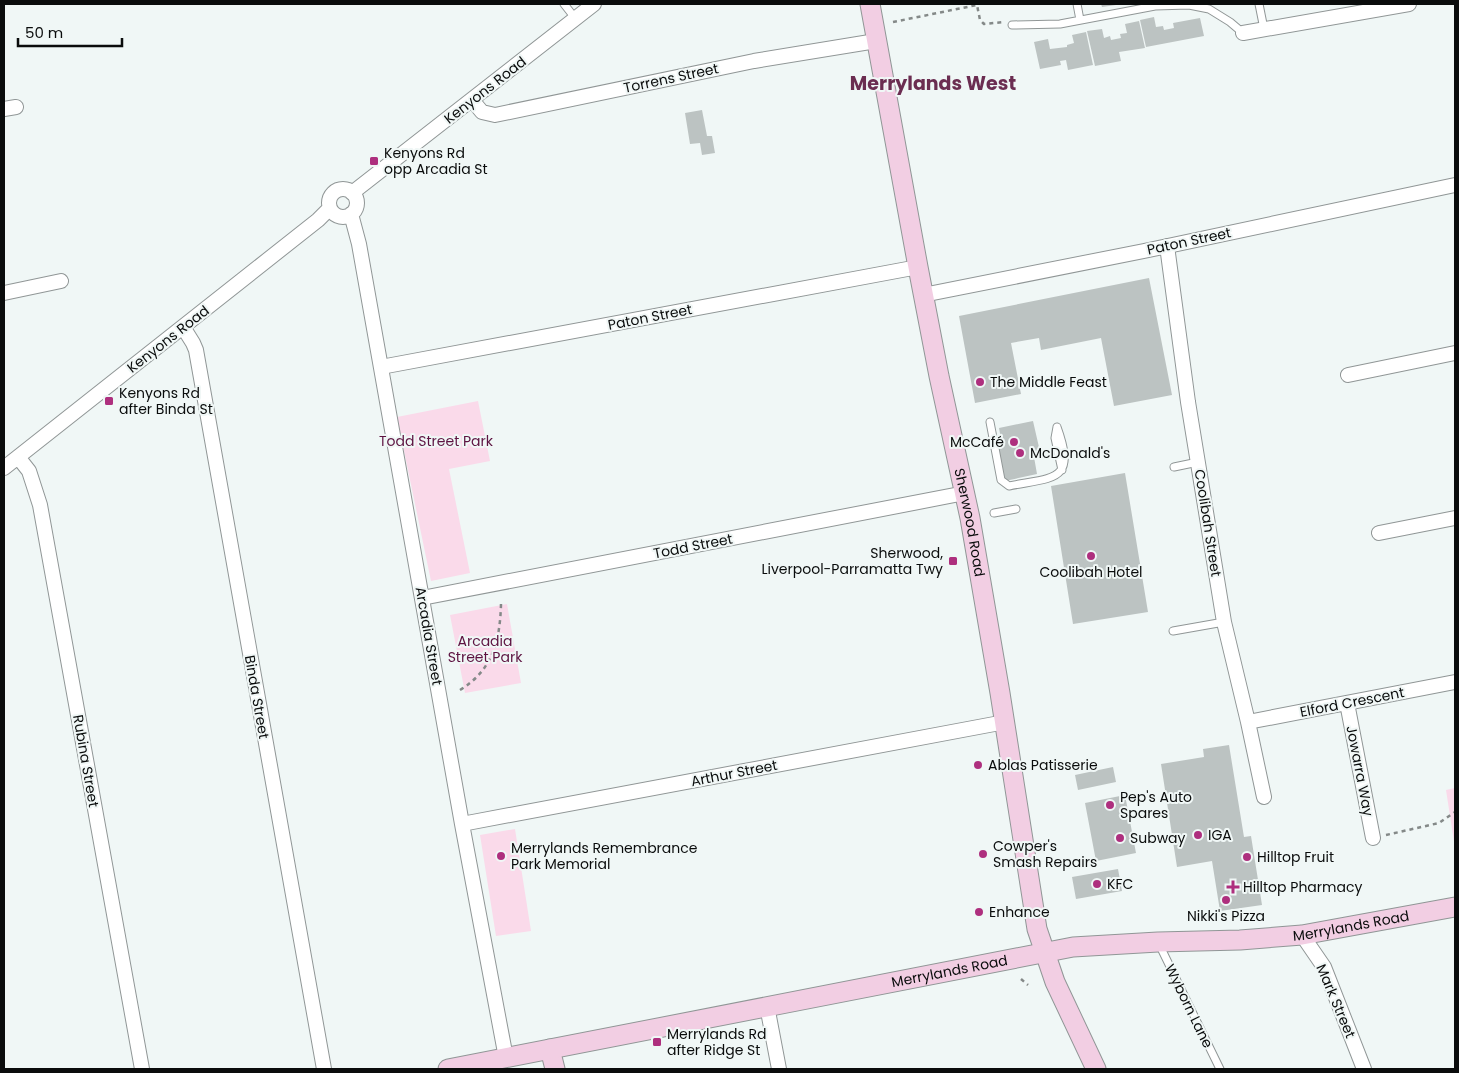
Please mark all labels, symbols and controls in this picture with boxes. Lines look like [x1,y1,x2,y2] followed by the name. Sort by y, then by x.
[18,15,121,47] scale bar
[25,22,63,43] text: 50 m
[440,52,530,128] street label: Kenyons Road
[622,58,720,98] street label: Torrens Street
[850,70,1016,97] district label: Merrylands West
[384,143,488,179] place label: Kenyons Rd opp Arcadia St
[368,155,380,167] marker: Kenyons Rd opp Arcadia St
[1145,222,1233,260] street label: Paton Street
[606,299,694,335] street label: Paton Street
[123,301,213,377] street label: Kenyons Road
[990,372,1107,392] place label: The Middle Feast
[974,376,986,388] marker: The Middle Feast
[119,383,213,419] place label: Kenyons Rd after Binda St
[103,395,115,407] marker: Kenyons Rd after Binda St
[379,431,494,451] park label: Todd Street Park
[950,432,1004,452] place label: McCafé
[1008,436,1020,448] marker: McCafé
[1030,443,1110,463] place label: McDonald's
[1014,447,1026,459] marker: McDonald's
[949,466,990,578] street label: Sherwood Road
[1190,468,1226,578] street label: Coolibah Street
[652,529,734,563] street label: Todd Street
[762,543,943,579] place label: Sherwood, Liverpool-Parramatta Twy
[1085,550,1097,562] marker: Coolibah Hotel
[947,555,959,567] marker: Sherwood, Liverpool-Parramatta Twy
[1039,562,1143,582] place label: Coolibah Hotel
[410,585,448,687] street label: Arcadia Street
[448,631,523,667] park label: Arcadia Street Park
[240,654,274,740] street label: Binda Street
[1298,682,1406,722] street label: Elford Crescent
[68,713,104,809] street label: Rubina Street
[1341,724,1379,818] street label: Jowarra Way
[689,755,779,791] street label: Arthur Street
[988,755,1098,775] place label: Ablas Patisserie
[972,759,984,771] marker: Ablas Patisserie
[1120,787,1192,823] place label: Pep's Auto Spares
[1104,799,1116,811] marker: Pep's Auto Spares
[1208,825,1232,845] place label: IGA
[1130,828,1186,848] place label: Subway
[1192,829,1204,841] marker: IGA
[1114,832,1126,844] marker: Subway
[993,836,1097,872] place label: Cowper's Smash Repairs
[511,838,698,874] place label: Merrylands Remembrance Park Memorial
[1257,847,1334,867] place label: Hilltop Fruit
[977,848,989,860] marker: Cowper's Smash Repairs
[495,850,507,862] marker: Merrylands Remembrance Park Memorial
[1241,851,1253,863] marker: Hilltop Fruit
[1107,874,1133,894] place label: KFC
[1243,877,1362,897] place label: Hilltop Pharmacy
[1091,878,1103,890] marker: KFC
[1227,881,1239,893] marker: Hilltop Pharmacy
[1220,894,1232,906] marker: Nikki's Pizza
[989,902,1050,922] place label: Enhance
[973,906,985,918] marker: Enhance
[1187,906,1265,926] place label: Nikki's Pizza
[1292,906,1411,946] street label: Merrylands Road
[890,950,1009,992] street label: Merrylands Road
[1160,961,1218,1052] street label: Wyborn Lane
[1311,961,1361,1041] street label: Mark Street
[667,1024,766,1060] place label: Merrylands Rd after Ridge St
[651,1036,663,1048] marker: Merrylands Rd after Ridge St

